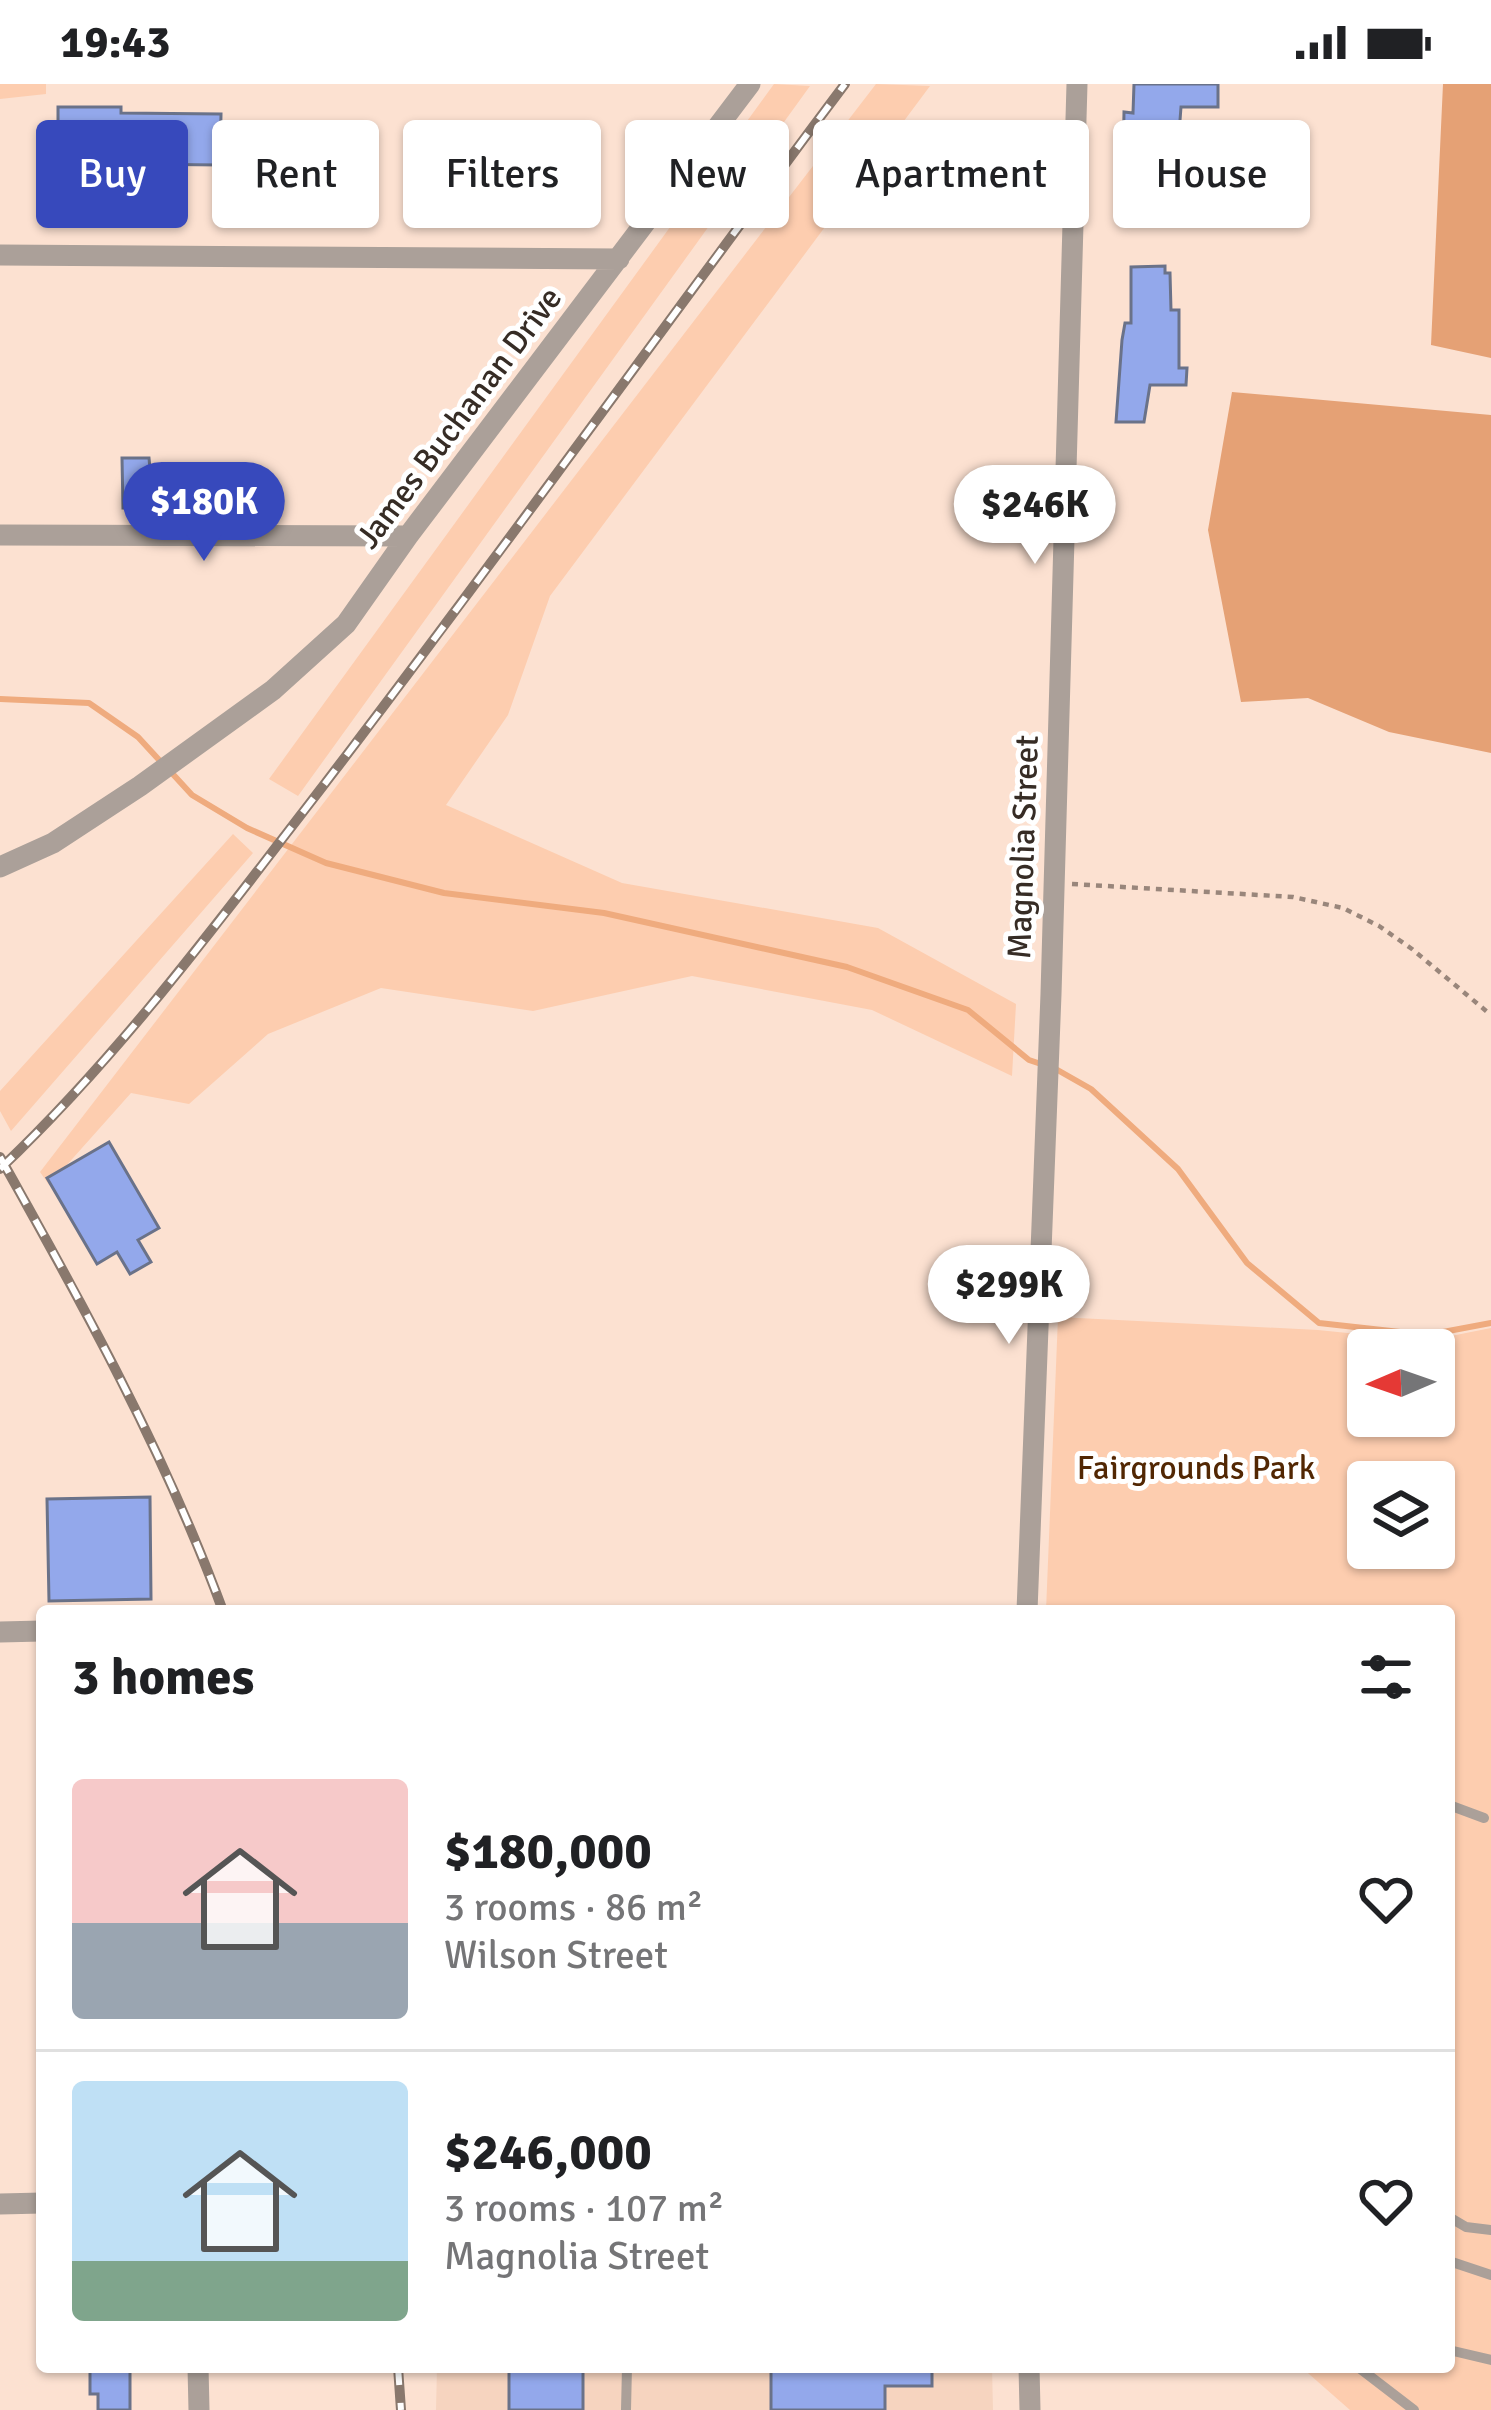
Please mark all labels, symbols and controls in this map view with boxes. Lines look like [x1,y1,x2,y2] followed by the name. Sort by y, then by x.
[60,15,170,70] text: 19:43
[36,120,188,228] chip: Buy
[212,120,379,228] chip: Rent
[403,120,601,228] chip: Filters
[625,120,789,228] chip: New
[813,120,1089,228] chip: Apartment
[1113,120,1310,228] chip: House
[347,279,571,557] street label: James Buchanan Drive
[120,462,288,564] pin: $180K
[951,465,1119,567] pin: $246K
[150,477,258,525] text: $180K
[981,480,1089,528] text: $246K
[999,734,1048,960] street label: Magnolia Street
[925,1245,1093,1347] pin: $299K
[955,1260,1063,1308] text: $299K
[1347,1329,1455,1437] north arrow
[1347,1329,1455,1569] map controls
[1077,1448,1315,1489] park label: Fairgrounds Park
[1347,1461,1455,1569] button: layers
[1353,1644,1419,1710] icon: filters
[72,1646,254,1709] text: 3 homes
[444,1820,652,1883] text: $180,000
[168,1827,312,1971] icon: home
[1353,1866,1419,1932] icon: heart
[444,1883,703,1931] text: 3 rooms · 86 m²
[444,1931,668,1979] text: Wilson Street
[444,2121,652,2184] text: $246,000
[168,2129,312,2273] icon: home
[1353,2168,1419,2234] icon: heart
[444,2184,724,2232] text: 3 rooms · 107 m²
[444,2232,709,2280] text: Magnolia Street

